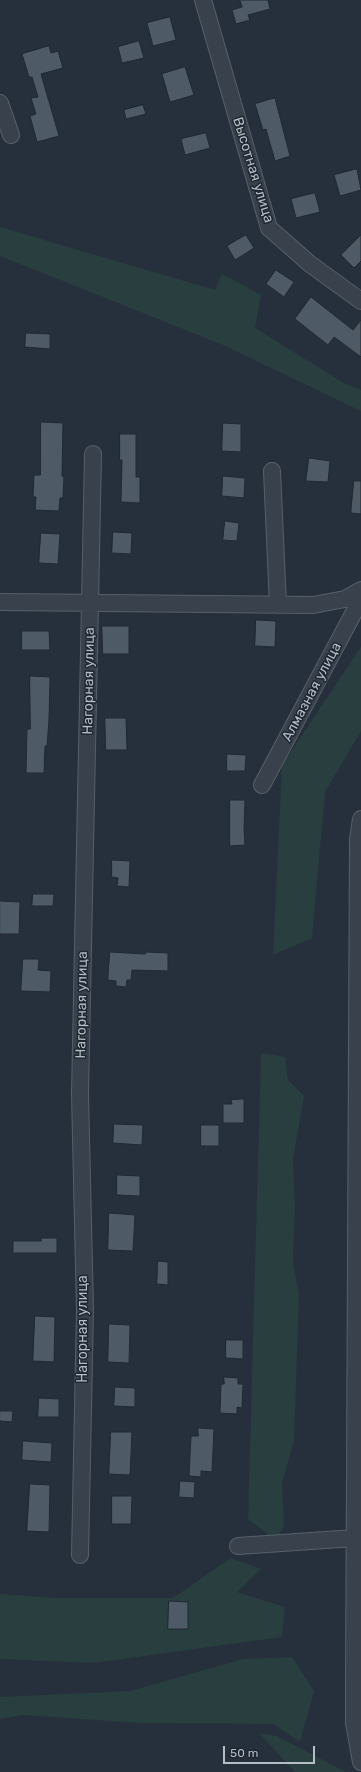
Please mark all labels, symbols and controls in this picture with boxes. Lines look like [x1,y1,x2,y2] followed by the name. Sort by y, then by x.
[229,115,277,225] street label: Высотная улица
[80,627,98,735] street label: Нагорная улица
[279,640,345,744] street label: Алмазная улица
[73,951,91,1059] street label: Нагорная улица
[75,1275,91,1383] street label: Нагорная улица
[225,1738,317,1764] scale bar
[230,1746,258,1760] text: 50 m

